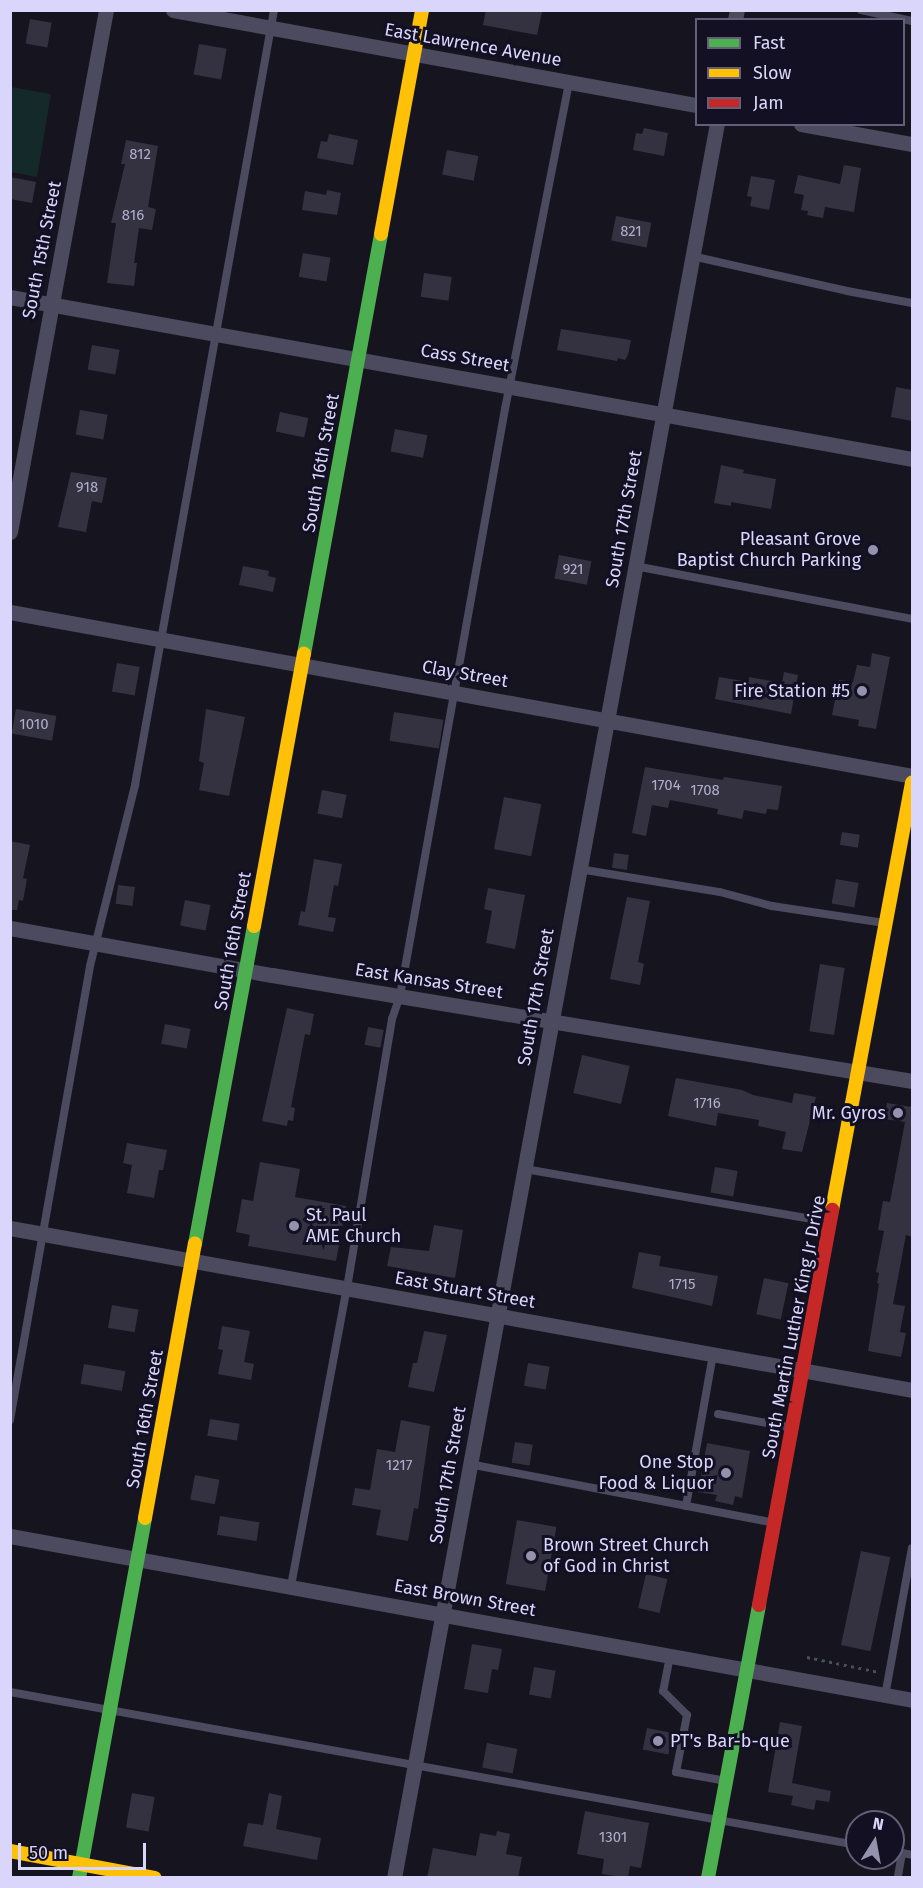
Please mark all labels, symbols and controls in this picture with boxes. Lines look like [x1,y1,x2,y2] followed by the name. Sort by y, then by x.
[695,18,905,126] legend
[383,19,563,71] street label: East Lawrence Avenue
[753,32,785,54] text: Fast
[753,62,791,84] text: Slow
[753,92,784,114] text: Jam
[129,146,151,164] house number: 812
[18,179,66,321] street label: South 15th Street
[122,207,144,225] house number: 816
[620,223,642,241] house number: 821
[419,340,511,376] street label: Cass Street
[298,392,344,534] street label: South 16th Street
[601,449,647,589] street label: South 17th Street
[76,479,98,497] house number: 918
[677,529,861,572] place label: Pleasant Grove Baptist Church Parking
[866,543,880,557] marker: Pleasant Grove Baptist Church Parking
[562,561,584,579] house number: 921
[420,656,510,692] street label: Clay Street
[734,680,850,702] place label: Fire Station #5
[855,684,869,698] marker: Fire Station #5
[19,716,49,734] house number: 1010
[651,777,681,795] house number: 1704
[690,782,720,800] house number: 1708
[210,870,256,1012] street label: South 16th Street
[513,927,559,1067] street label: South 17th Street
[354,959,504,1003] street label: East Kansas Street
[693,1095,721,1113] house number: 1716
[812,1102,886,1124] place label: Mr. Gyros
[891,1106,905,1120] marker: Mr. Gyros
[758,1194,830,1460] street label: South Martin Luther King Jr Drive
[306,1205,401,1248] place label: St. Paul AME Church
[287,1219,301,1233] marker: St. Paul AME Church
[393,1267,537,1313] street label: East Stuart Street
[669,1276,695,1294] house number: 1715
[122,1348,168,1490] street label: South 16th Street
[425,1405,471,1545] street label: South 17th Street
[599,1452,714,1494] place label: One Stop Food & Liquor
[386,1457,412,1475] house number: 1217
[719,1466,733,1480] marker: One Stop Food & Liquor
[543,1535,709,1578] place label: Brown Street Church of God in Christ
[524,1549,538,1563] marker: Brown Street Church of God in Christ
[392,1575,538,1621] street label: East Brown Street
[670,1730,790,1752] place label: PT's Bar-b-que
[651,1734,665,1748] marker: PT's Bar-b-que
[845,1810,905,1870] north arrow
[871,1813,885,1834] text: N
[599,1829,627,1847] house number: 1301
[21,1831,148,1869] scale bar
[29,1842,68,1864] text: 50 m

